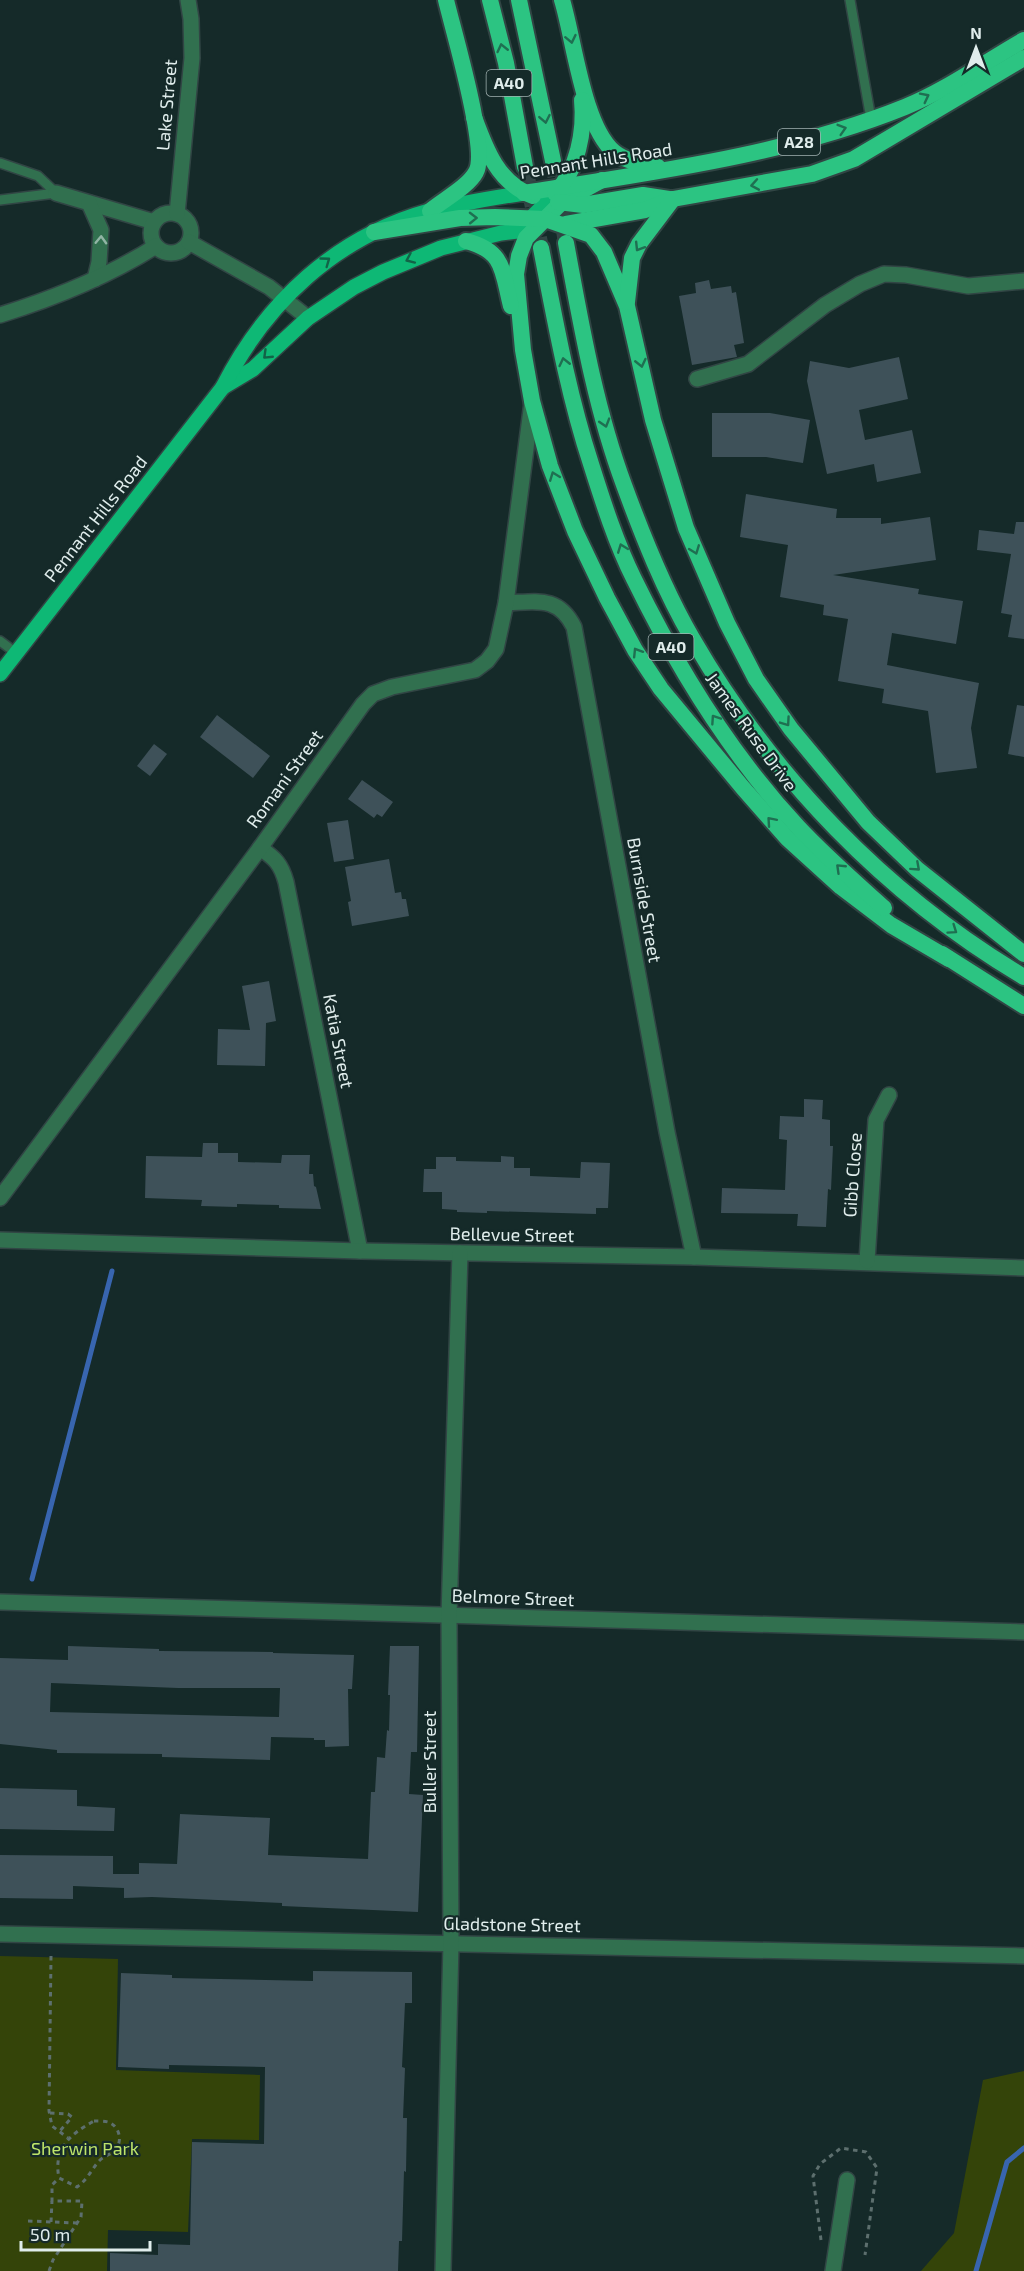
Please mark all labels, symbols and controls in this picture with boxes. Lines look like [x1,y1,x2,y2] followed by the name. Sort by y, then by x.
[946,18,1006,78] north arrow
[970,23,982,42] text: N
[564,34,577,44] one-way arrow
[497,43,510,53] one-way arrow
[151,58,181,152] street label: Lake Street
[486,70,532,96] road number: A40
[919,93,929,104] one-way arrow
[538,113,551,123] one-way arrow
[836,124,847,136] one-way arrow
[778,129,820,155] road number: A28
[518,137,674,183] street label: Pennant Hills Road
[750,178,760,191] one-way arrow
[469,211,478,224] one-way arrow
[94,235,107,244] one-way arrow
[635,240,646,251] one-way arrow
[406,252,417,264] one-way arrow
[319,257,330,268] one-way arrow
[264,348,274,359] one-way arrow
[558,357,571,367] one-way arrow
[633,358,646,368] one-way arrow
[598,417,610,428] one-way arrow
[39,451,151,586] street label: Pennant Hills Road
[549,471,562,482] one-way arrow
[617,543,629,554] one-way arrow
[688,544,700,555] one-way arrow
[648,634,694,660] road number: A40
[632,648,644,658] one-way arrow
[701,668,802,795] street label: James Ruse Drive
[710,715,722,725] one-way arrow
[779,715,790,726] one-way arrow
[241,725,327,832] street label: Romani Street
[767,817,778,828] one-way arrow
[623,836,667,964] street label: Burnside Street
[909,860,919,871] one-way arrow
[836,864,846,875] one-way arrow
[946,923,957,934] one-way arrow
[319,992,359,1090] street label: Katia Street
[838,1132,866,1218] street label: Gibb Close
[450,1222,575,1246] street label: Bellevue Street
[451,1584,575,1610] street label: Belmore Street
[418,1711,440,1813] street label: Buller Street
[443,1912,581,1936] street label: Gladstone Street
[31,2137,139,2159] park label: Sherwin Park
[21,2214,150,2252] scale bar
[30,2223,70,2245] text: 50 m

